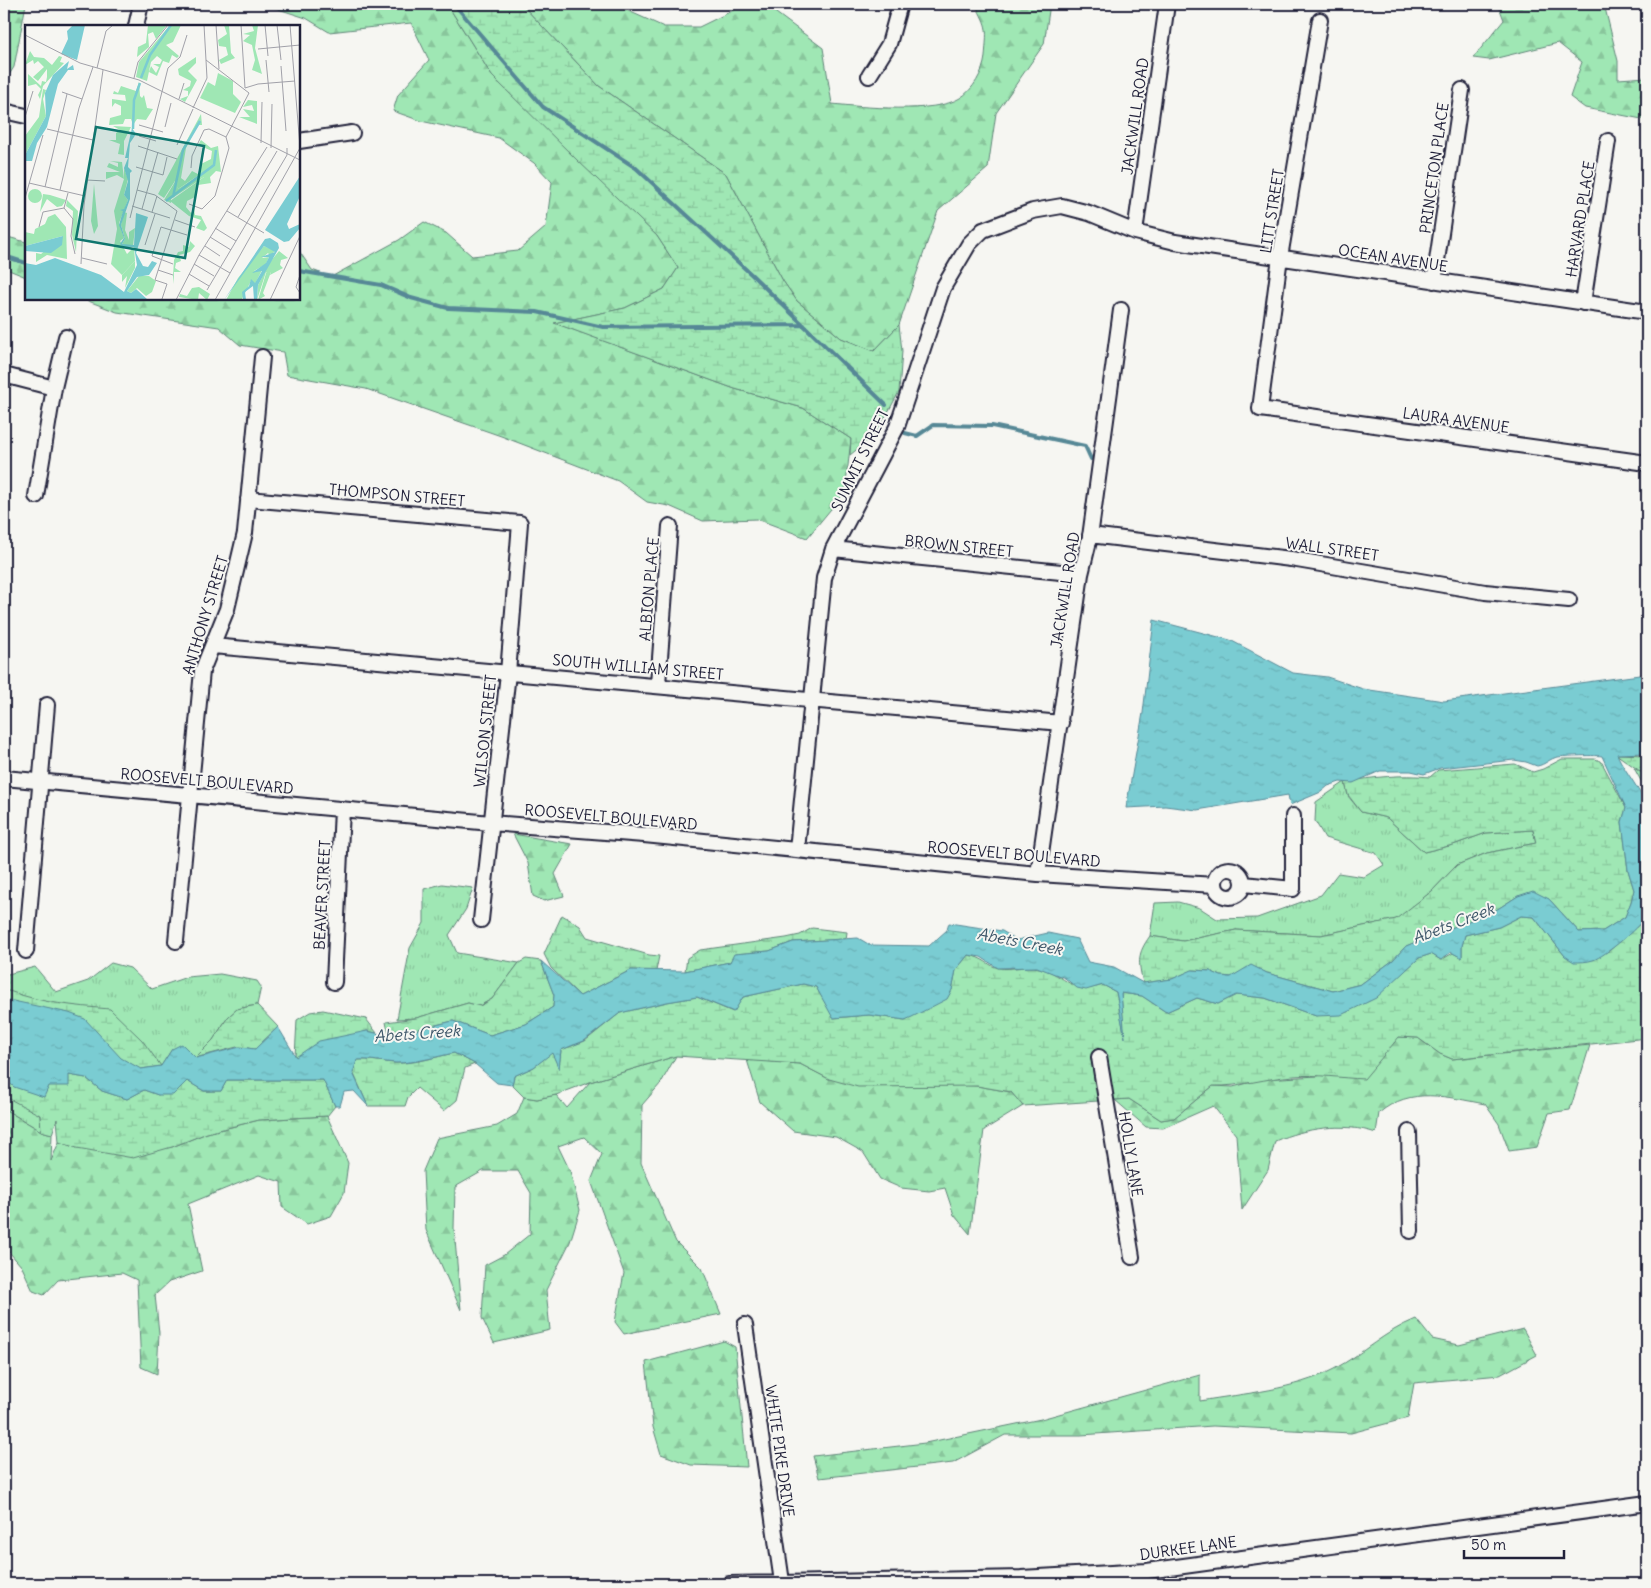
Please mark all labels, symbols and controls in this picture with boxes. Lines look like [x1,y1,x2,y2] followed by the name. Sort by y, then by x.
[25,25,300,300] inset map
[1117,56,1153,176] street label: JACKWILL ROAD
[1415,101,1453,235] street label: PRINCETON PLACE
[1561,159,1599,279] street label: HARVARD PLACE
[1256,167,1288,255] street label: LITT STREET
[1337,240,1449,276] street label: OCEAN AVENUE
[1401,403,1511,437] street label: LAURA AVENUE
[827,405,893,515] street label: SUMMIT STREET
[328,480,466,510] street label: THOMPSON STREET
[1046,530,1084,650] street label: JACKWILL ROAD
[904,531,1015,561] street label: BROWN STREET
[1284,533,1380,565] street label: WALL STREET
[635,536,663,642] street label: ALBION PLACE
[178,553,232,677] street label: ANTHONY STREET
[552,650,725,684] street label: SOUTH WILLIAM STREET
[470,673,500,788] street label: WILSON STREET
[120,764,294,798] street label: ROOSEVELT BOULEVARD
[524,800,698,834] street label: ROOSEVELT BOULEVARD
[927,837,1101,871] street label: ROOSEVELT BOULEVARD
[310,839,334,951] street label: BEAVER STREET
[1409,898,1498,948] water label: Abets Creek
[976,923,1066,959] water label: Abets Creek
[373,1020,462,1046] water label: Abets Creek
[1115,1110,1147,1198] street label: HOLLY LANE
[761,1384,799,1518] street label: WHITE PIKE DRIVE
[1464,1528,1564,1560] scale bar
[1138,1532,1238,1564] street label: DURKEE LANE
[1471,1535,1506,1554] text: 50 m

